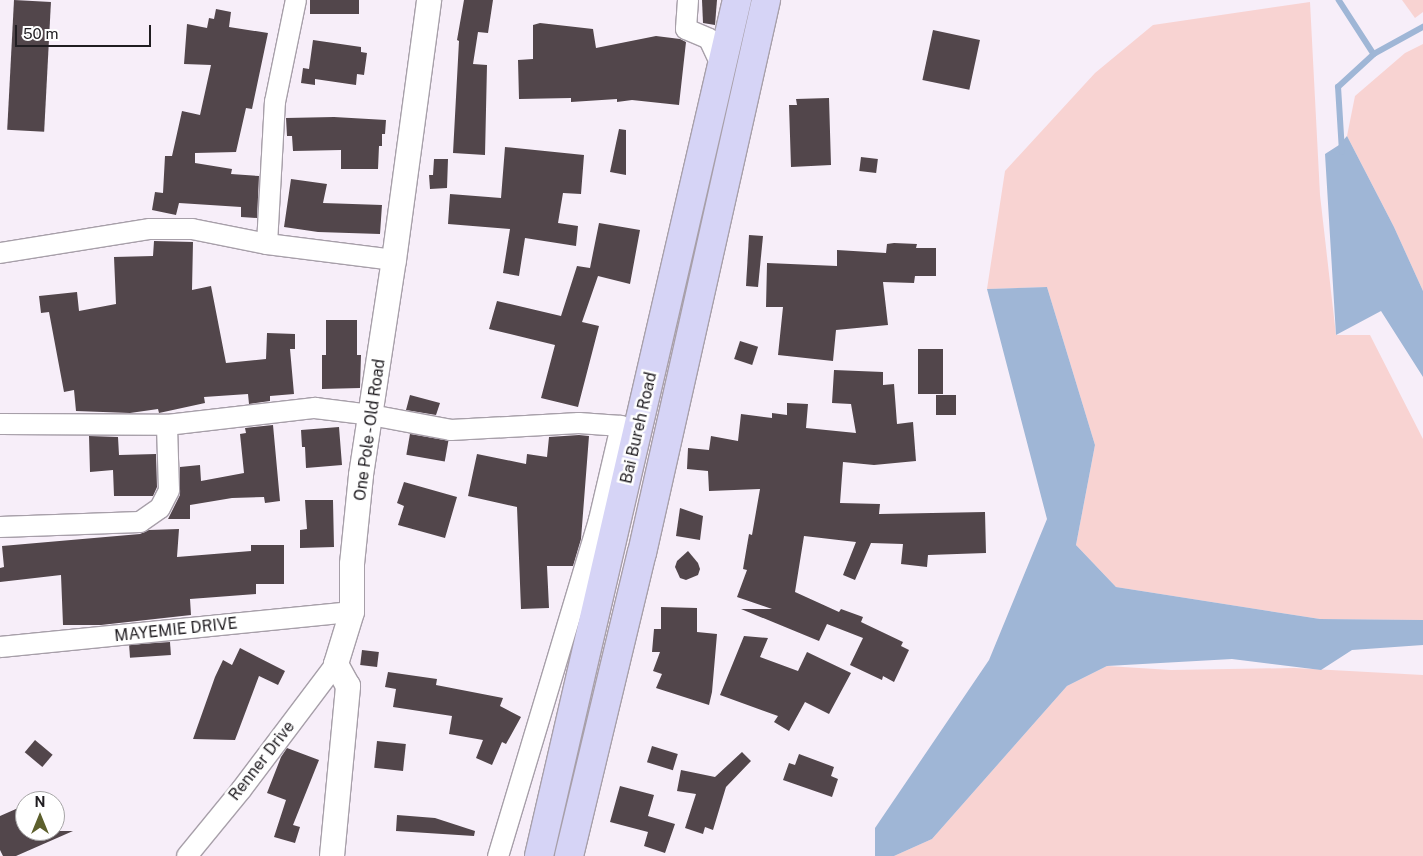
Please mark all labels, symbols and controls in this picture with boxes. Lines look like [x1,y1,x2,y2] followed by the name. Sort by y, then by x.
[18,15,154,47] scale bar
[23,25,58,42] text: 50 m
[350,356,390,504] street label: One Pole - Old Road
[617,370,661,486] street label: Bai Bureh Road
[113,614,239,646] street label: MAYEMIE DRIVE
[225,717,299,805] street label: Renner Drive
[15,791,65,841] north arrow
[35,794,45,810] text: N

